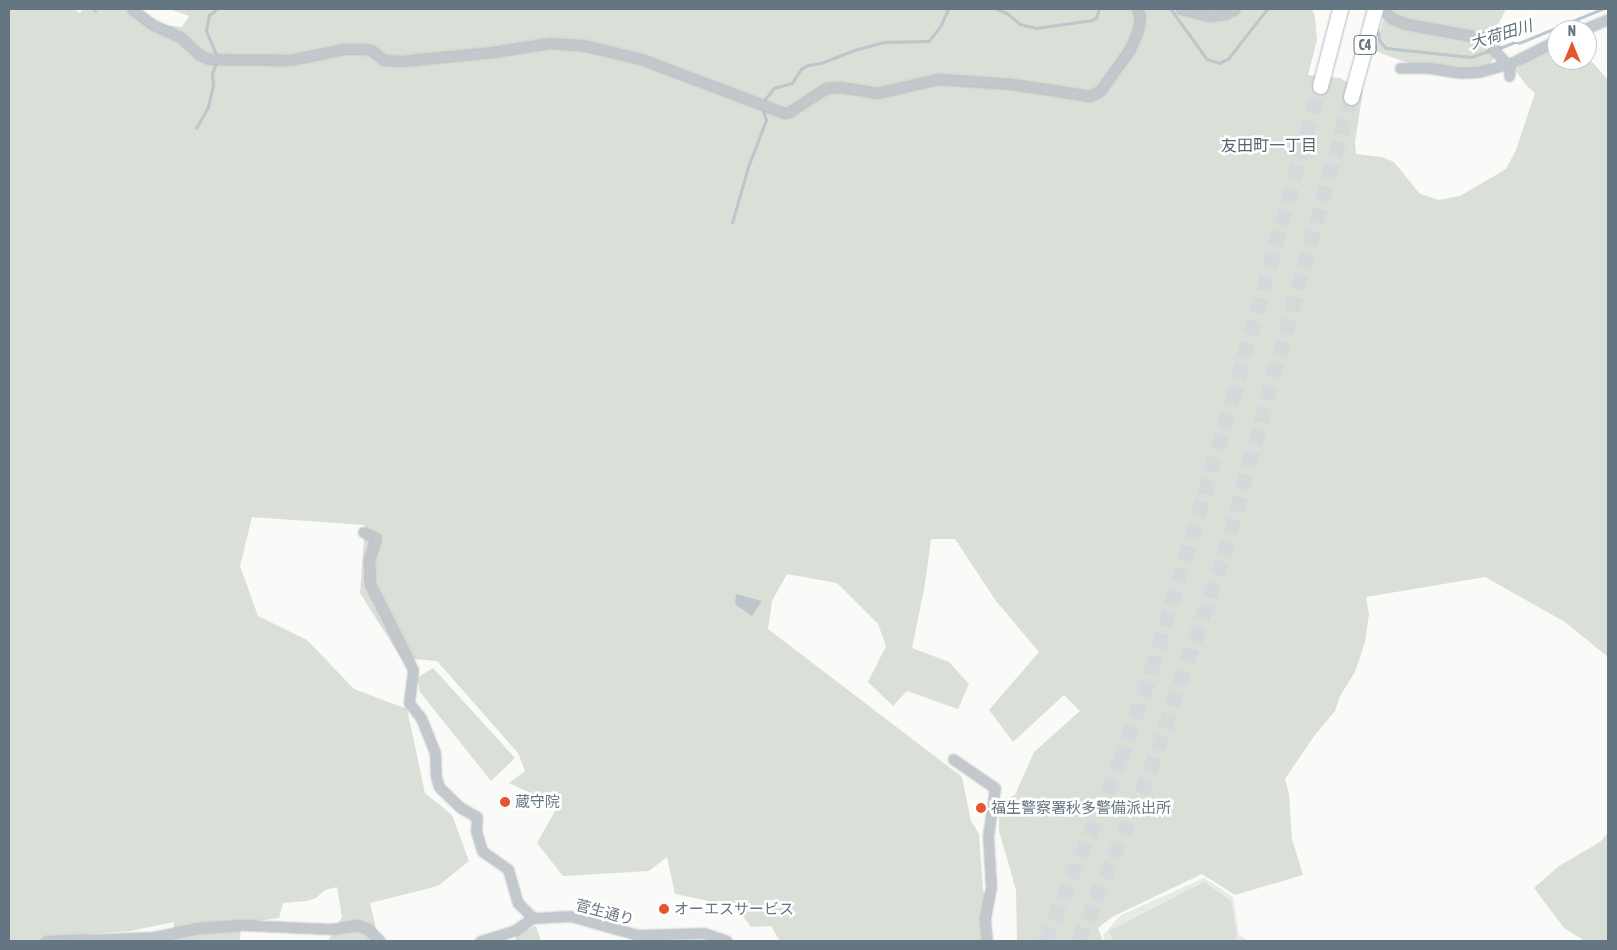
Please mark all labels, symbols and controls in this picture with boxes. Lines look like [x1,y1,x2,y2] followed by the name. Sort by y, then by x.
[1468,15,1534,53] water label: 大荷田川
[1547,20,1597,70] north arrow
[1568,23,1576,39] text: N
[1352,34,1378,56] road number: C4
[1221,135,1317,155] district label: 友田町一丁目
[515,793,560,811] place label: 蔵守院
[499,796,511,808] marker: 蔵守院
[991,799,1171,817] place label: 福生警察署秋多警備派出所
[975,802,987,814] marker: 福生警察署秋多警備派出所
[574,896,636,928] street label: 菅生通り
[674,900,794,918] place label: オーエスサービス
[658,903,670,915] marker: オーエスサービス

